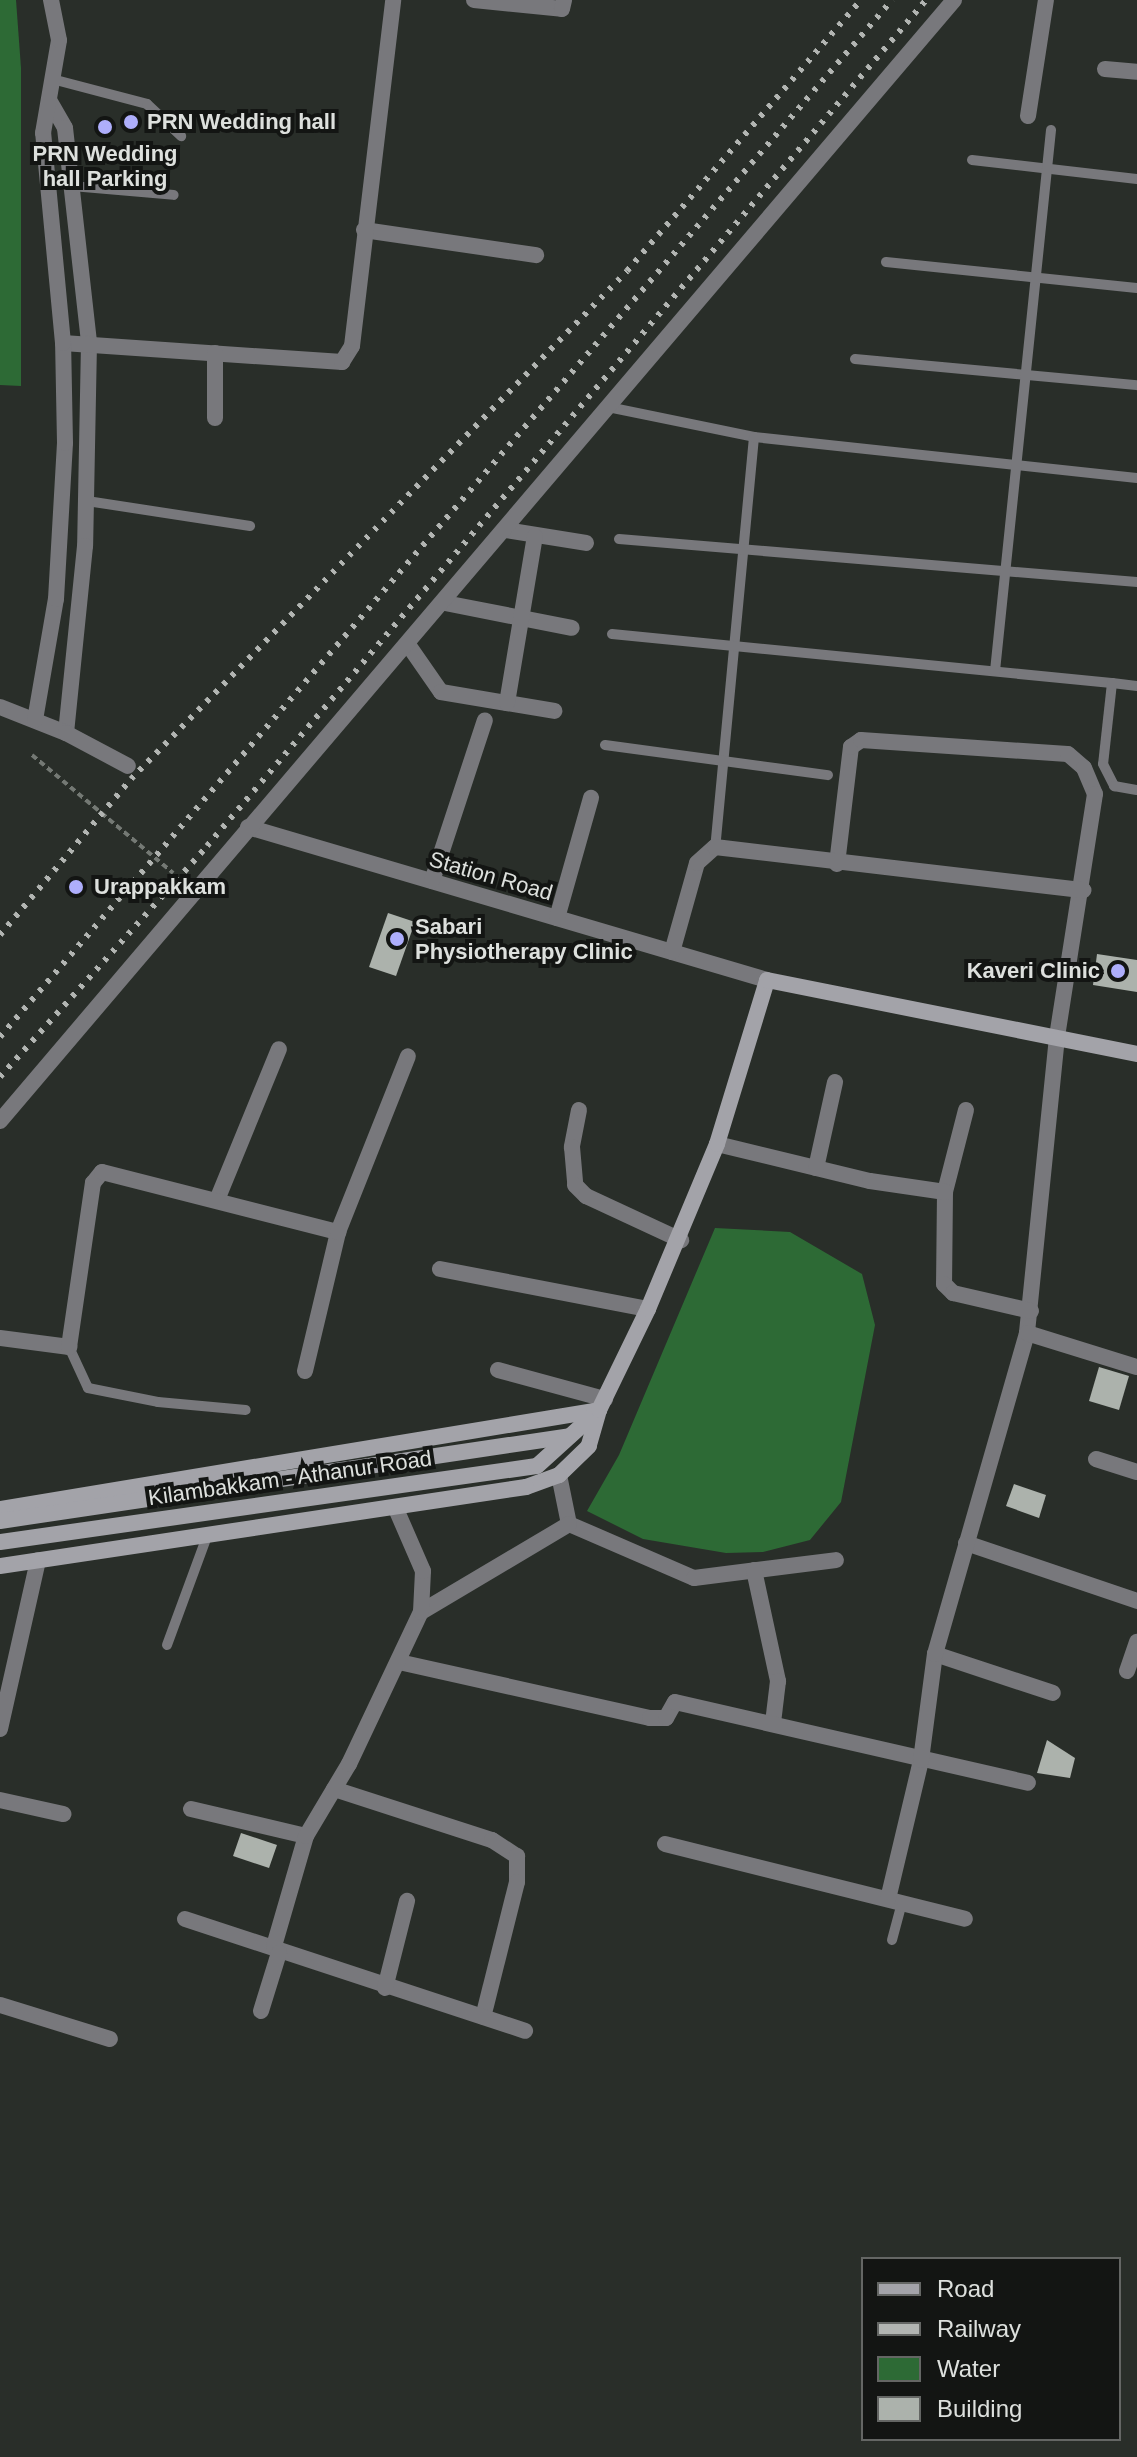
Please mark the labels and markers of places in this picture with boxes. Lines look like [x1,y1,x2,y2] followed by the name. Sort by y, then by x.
[147,109,336,135] place label: PRN Wedding hall
[122,113,140,131] marker: PRN Wedding hall
[96,118,114,136] marker: PRN Wedding hall Parking
[32,140,178,192] place label: PRN Wedding hall Parking
[94,874,226,900] place label: Urappakkam
[65,876,87,898] marker: Urappakkam
[415,913,633,964] place label: Sabari Physiotherapy Clinic
[386,928,408,950] marker: Sabari Physiotherapy Clinic
[967,958,1100,984] place label: Kaveri Clinic
[1107,960,1129,982] marker: Kaveri Clinic

